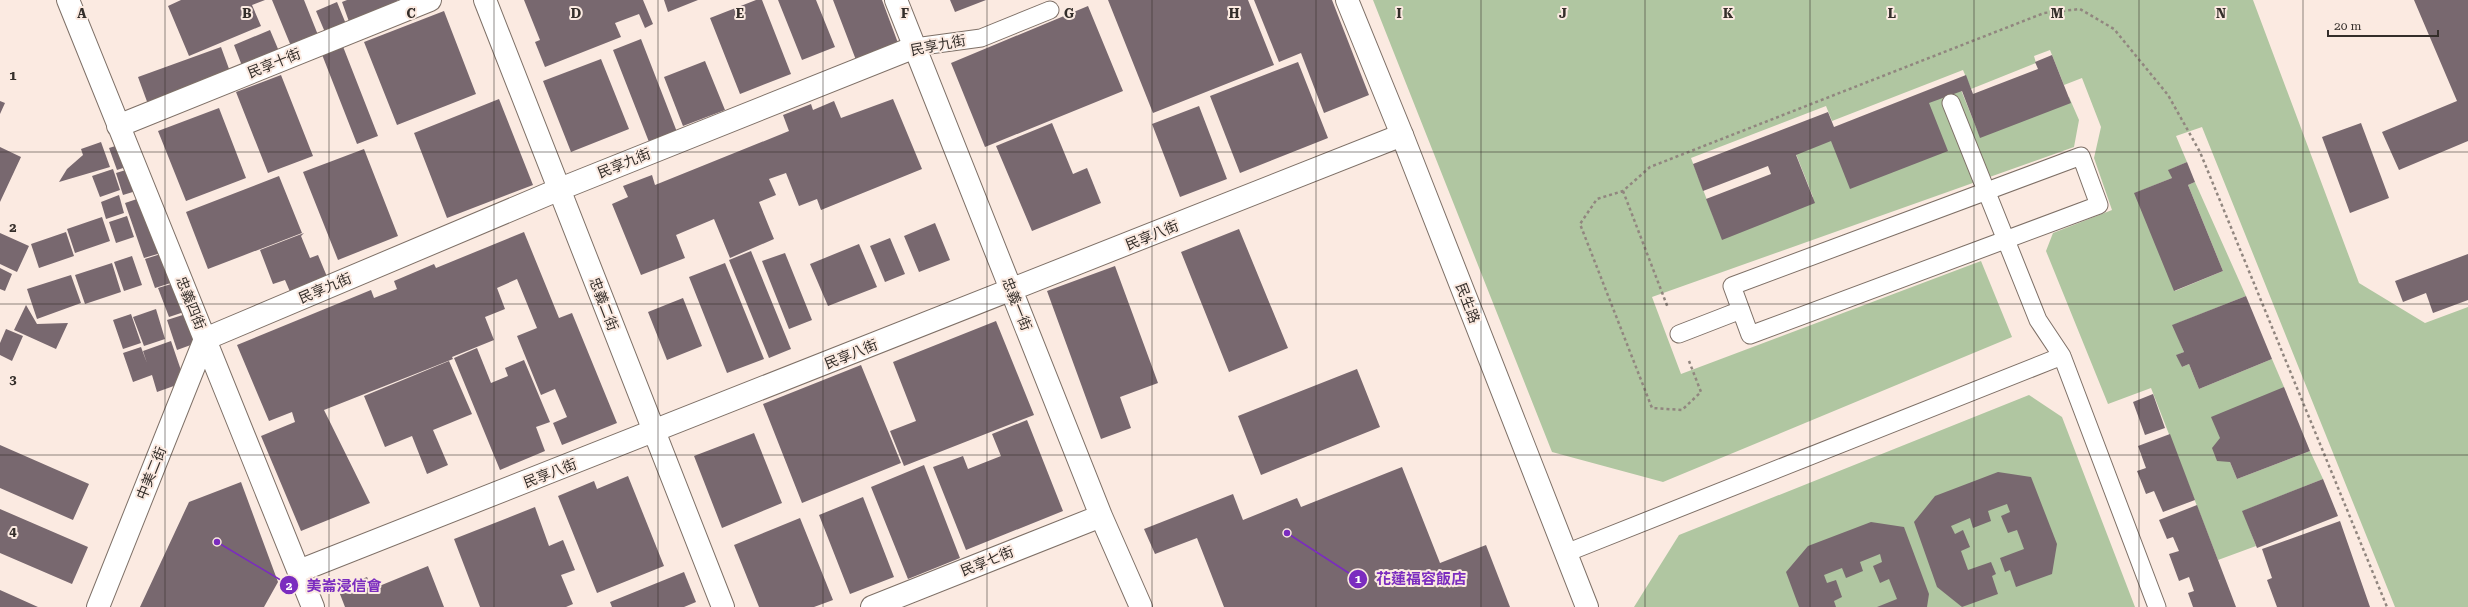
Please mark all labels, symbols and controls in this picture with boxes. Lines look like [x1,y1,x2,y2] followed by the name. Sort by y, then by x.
[77,6,87,21] text: A
[242,6,252,21] text: B
[406,6,416,21] text: C
[571,6,581,21] text: D
[736,6,744,21] text: E
[901,6,909,21] text: F
[1064,6,1074,21] text: G
[1229,6,1240,21] text: H
[1396,6,1402,21] text: I
[1559,6,1567,21] text: J
[1723,6,1734,21] text: K
[1888,6,1896,21] text: L
[2051,6,2064,21] text: M
[2216,6,2226,21] text: N
[2328,12,2438,38] scale bar
[2334,19,2361,33] text: 20 m
[909,32,967,58] street label: 民享九街
[245,45,303,81] street label: 民享十街
[9,68,17,83] text: 1
[595,145,653,181] street label: 民享九街
[1123,217,1181,253] street label: 民享八街
[9,220,17,235] text: 2
[296,270,354,306] street label: 民享九街
[173,274,209,332] street label: 忠義四街
[586,275,622,333] street label: 忠義二街
[999,275,1035,333] street label: 忠義一街
[1453,281,1483,325] street label: 民生路
[822,336,880,372] street label: 民享八街
[9,372,17,387] text: 3
[133,444,169,502] street label: 中美二街
[521,455,579,491] street label: 民享八街
[9,524,17,539] text: 4
[958,543,1016,579] street label: 民享七街
[1348,566,1474,593] callout: 花蓮福容飯店
[1376,570,1466,588] text: 花蓮福容飯店
[279,572,390,599] callout: 美崙浸信會
[1355,572,1362,586] text: 1
[306,577,382,595] text: 美崙浸信會
[286,579,293,593] text: 2

